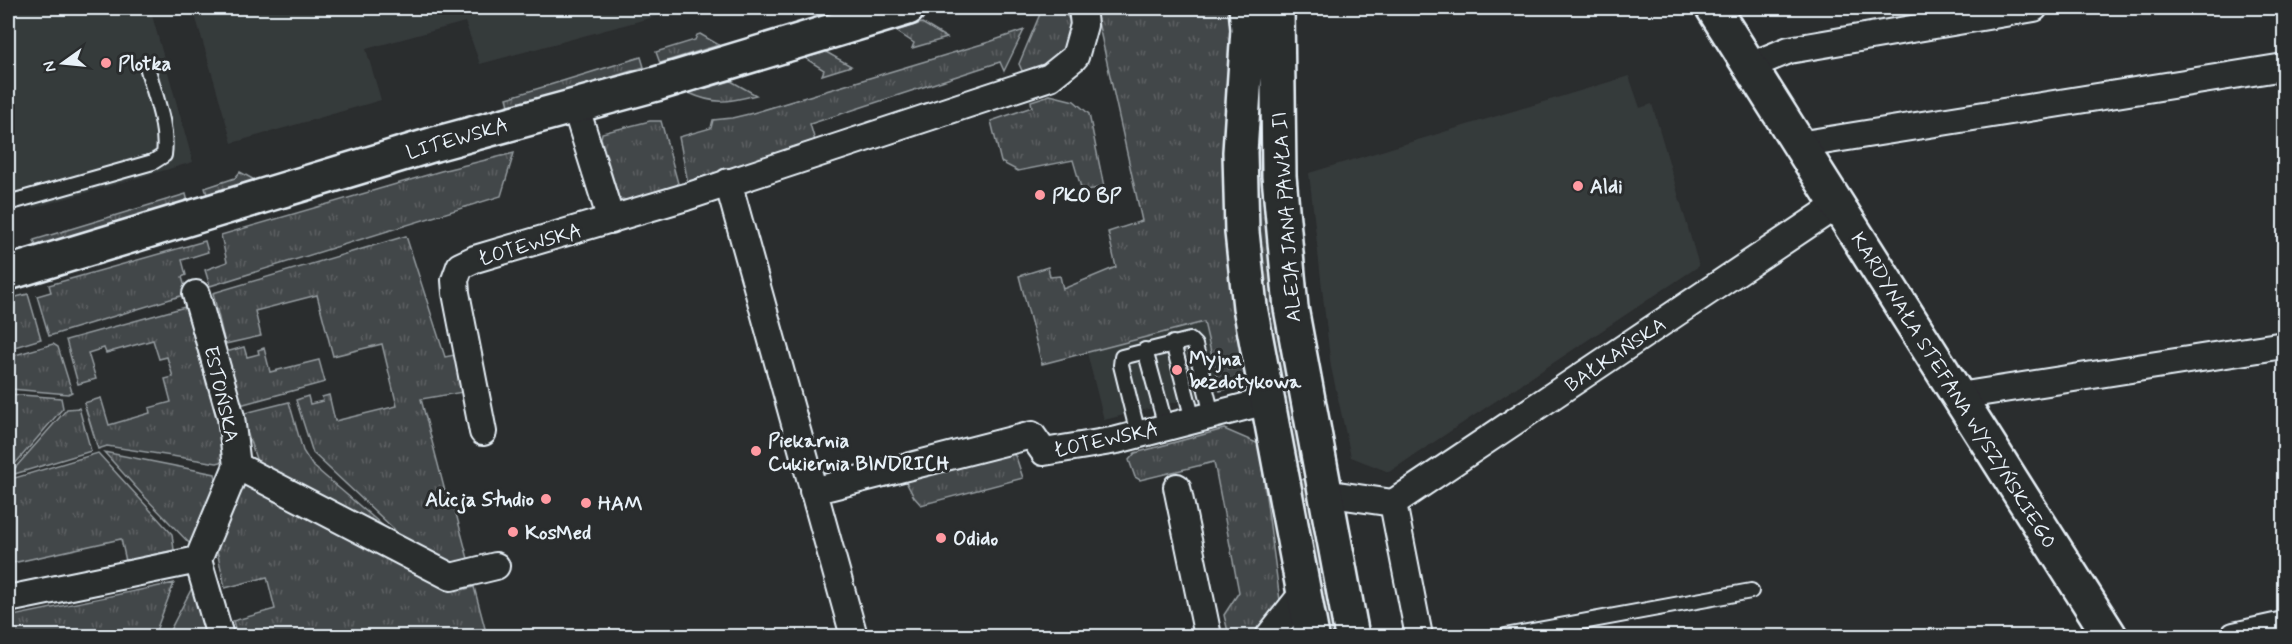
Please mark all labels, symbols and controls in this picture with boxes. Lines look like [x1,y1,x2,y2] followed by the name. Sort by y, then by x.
[33,33,93,93] north arrow
[118,51,172,78] place label: Plotka
[99,56,113,70] marker: Plotka
[38,59,61,74] text: N
[1267,111,1308,323] street label: ALEJA JANA PAWŁA II
[403,112,512,167] street label: LITEWSKA
[1590,174,1623,201] place label: Aldi
[1571,179,1585,193] marker: Aldi
[1052,183,1123,210] place label: PKO BP
[1033,188,1047,202] marker: PKO BP
[476,218,585,273] street label: ŁOTEWSKA
[1844,227,2062,554] street label: KARDYNAŁA STEFANA WYSZYŃSKIEGO
[1560,311,1672,399] street label: BAŁKAŃSKA
[196,344,245,445] street label: ESTOŃSKA
[1189,346,1302,396] place label: Myjna bezdotykowa
[1170,363,1184,377] marker: Myjna bezdotykowa
[1051,416,1161,465] street label: ŁOTEWSKA
[768,428,950,478] place label: Piekarnia Cukiernia BINDRICH
[749,444,763,458] marker: Piekarnia Cukiernia BINDRICH
[425,487,534,514] place label: Alicja Studio
[598,491,643,518] place label: HAM
[539,492,553,506] marker: Alicja Studio
[579,496,593,510] marker: HAM
[525,520,591,547] place label: KosMed
[506,525,520,539] marker: KosMed
[953,526,998,553] place label: Odido
[934,531,948,545] marker: Odido

